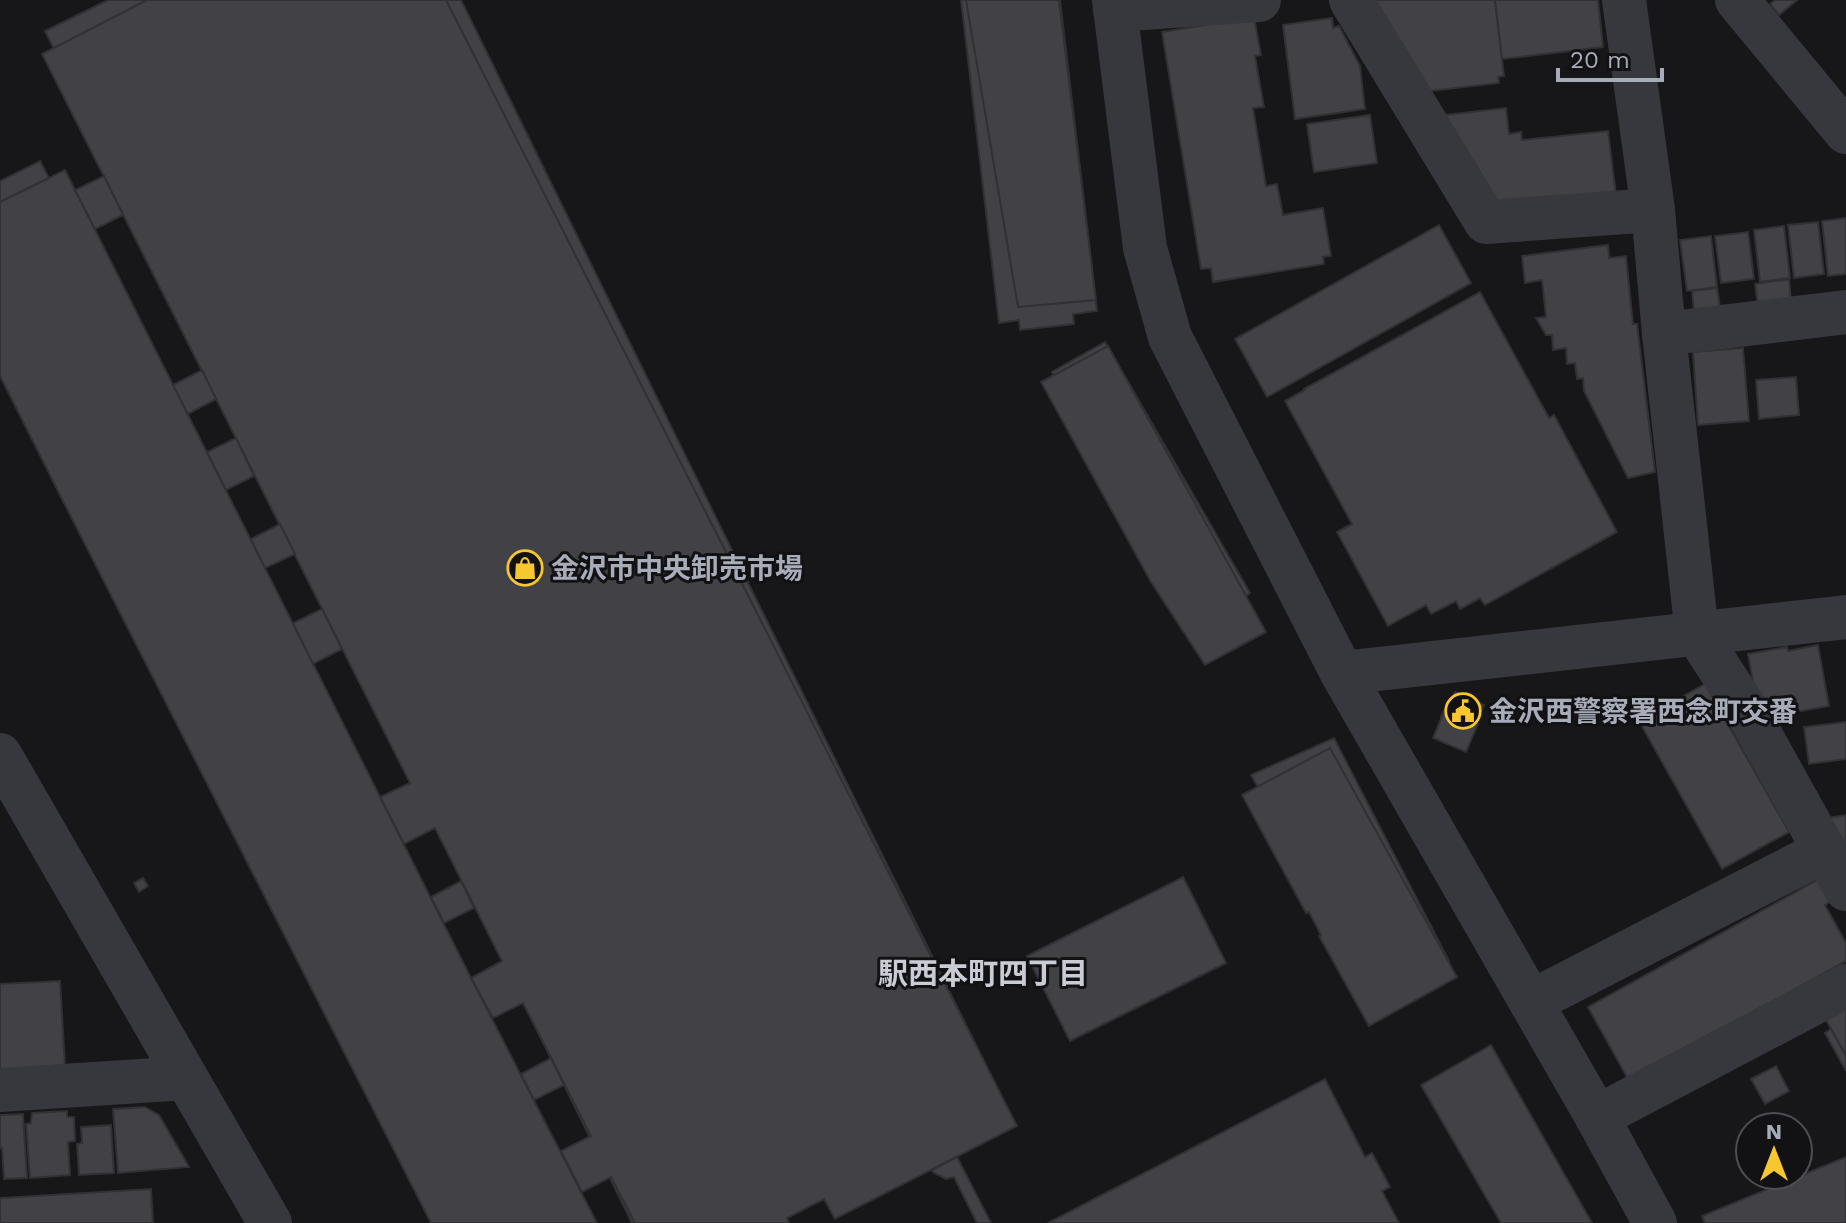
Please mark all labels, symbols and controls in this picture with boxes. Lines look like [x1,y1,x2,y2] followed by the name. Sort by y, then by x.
[1558,32,1662,82] scale bar
[1570,46,1630,74] text: 20 m
[506,549,544,587] shop icon: 金沢市中央卸売市場
[551,552,803,585] place label: 金沢市中央卸売市場
[1444,692,1482,730] public building icon: 金沢西警察署西念町交番
[1489,695,1797,728] place label: 金沢西警察署西念町交番
[878,956,1088,991] district label: 駅西本町四丁目
[1734,1111,1814,1191] north arrow
[1766,1119,1782,1144] text: N

